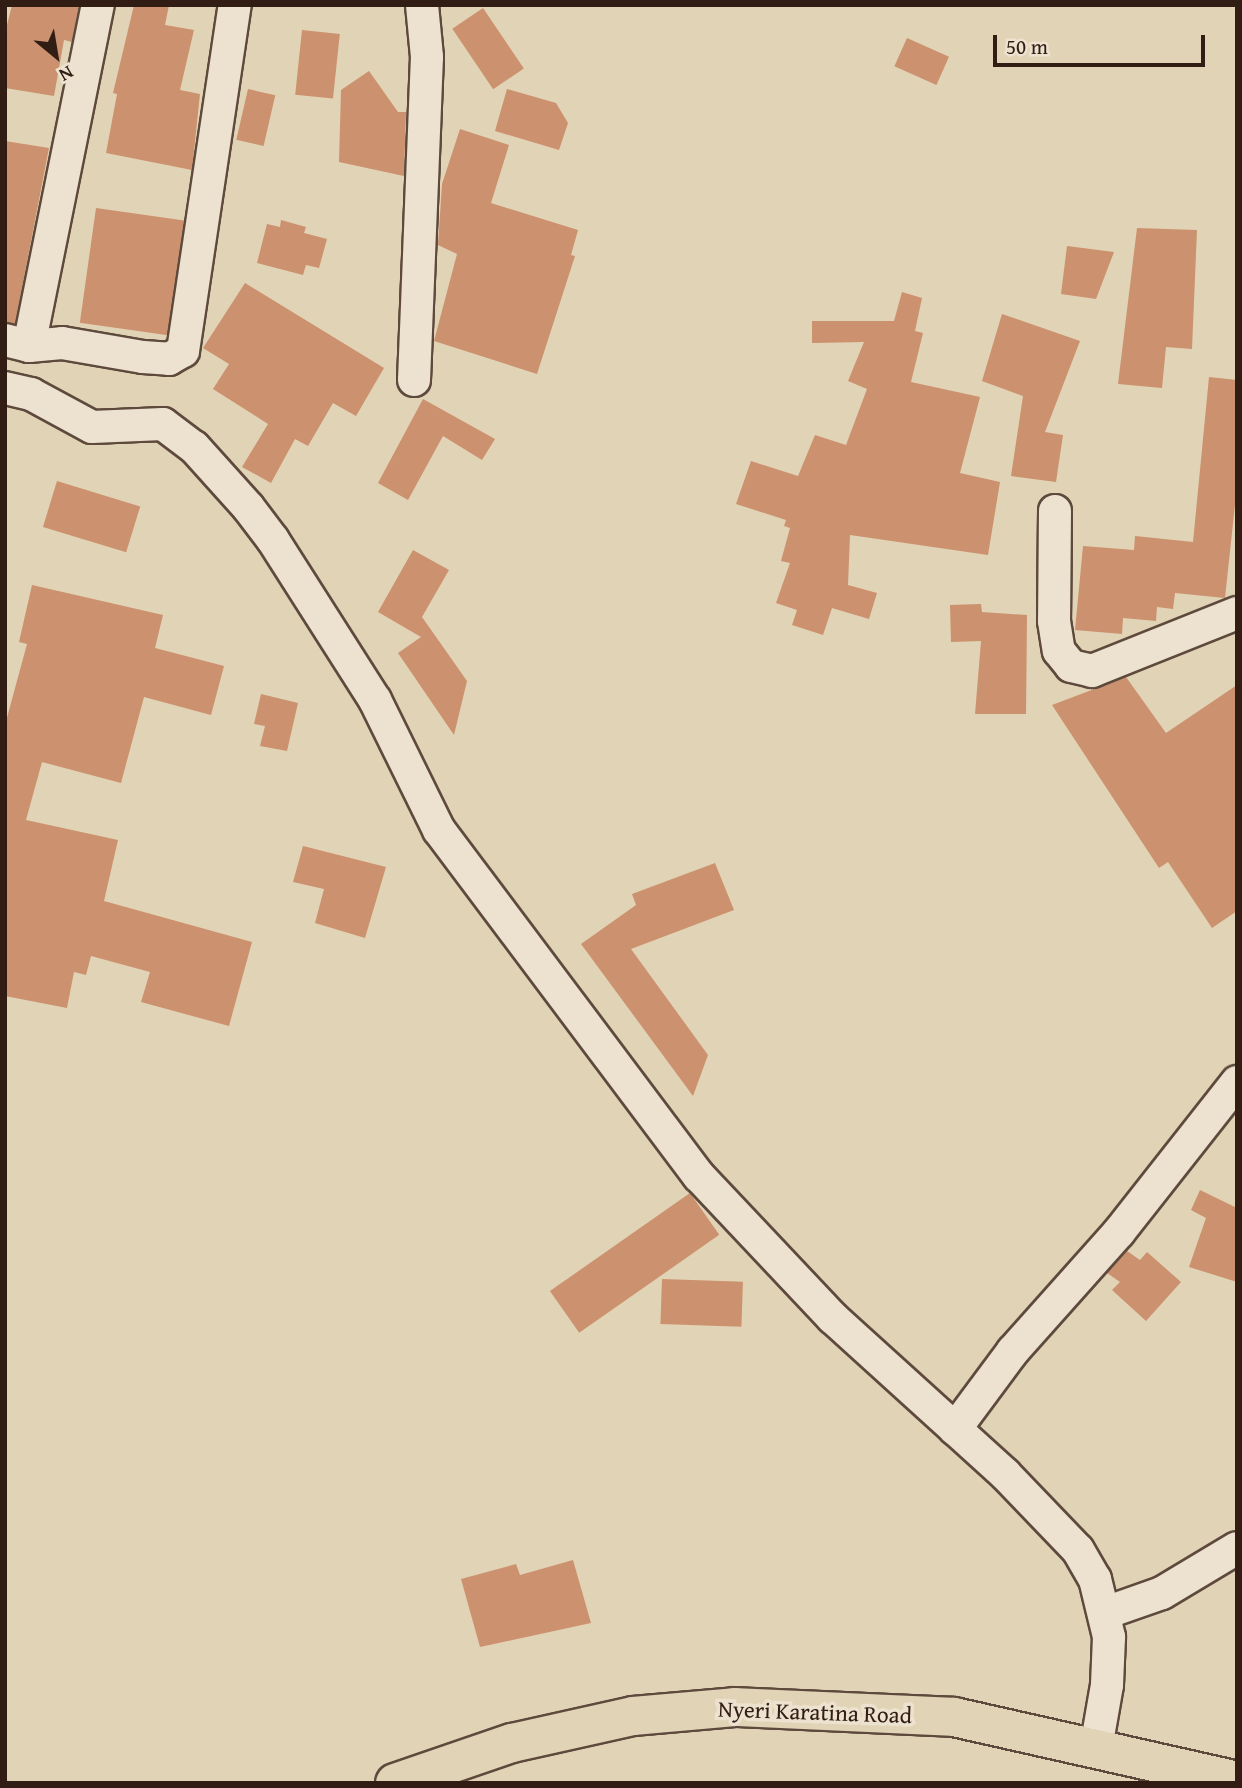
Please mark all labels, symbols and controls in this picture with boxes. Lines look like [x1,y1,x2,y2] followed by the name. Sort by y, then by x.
[21,21,91,91] north arrow
[997,21,1209,65] scale bar
[1006,31,1048,62] text: 50 m
[54,59,79,89] text: N
[718,1695,912,1729] street label: Nyeri Karatina Road

